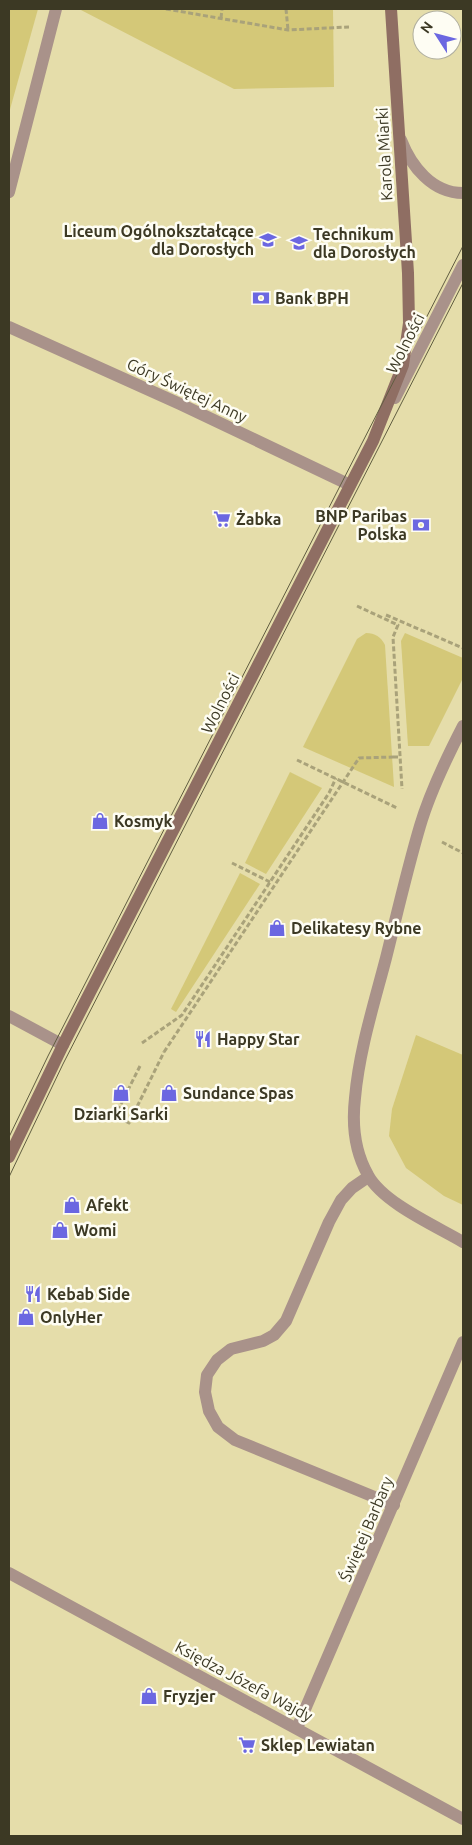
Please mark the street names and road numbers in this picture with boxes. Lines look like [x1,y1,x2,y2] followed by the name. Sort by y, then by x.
[373,107,395,201] street label: Karola Miarki
[382,310,428,376] street label: Wolności
[124,353,250,426] street label: Góry Świętej Anny
[197,670,243,736] street label: Wolności
[335,1473,396,1584] street label: Świętej Barbary
[172,1637,316,1725] street label: Księdza Józefa Wajdy

